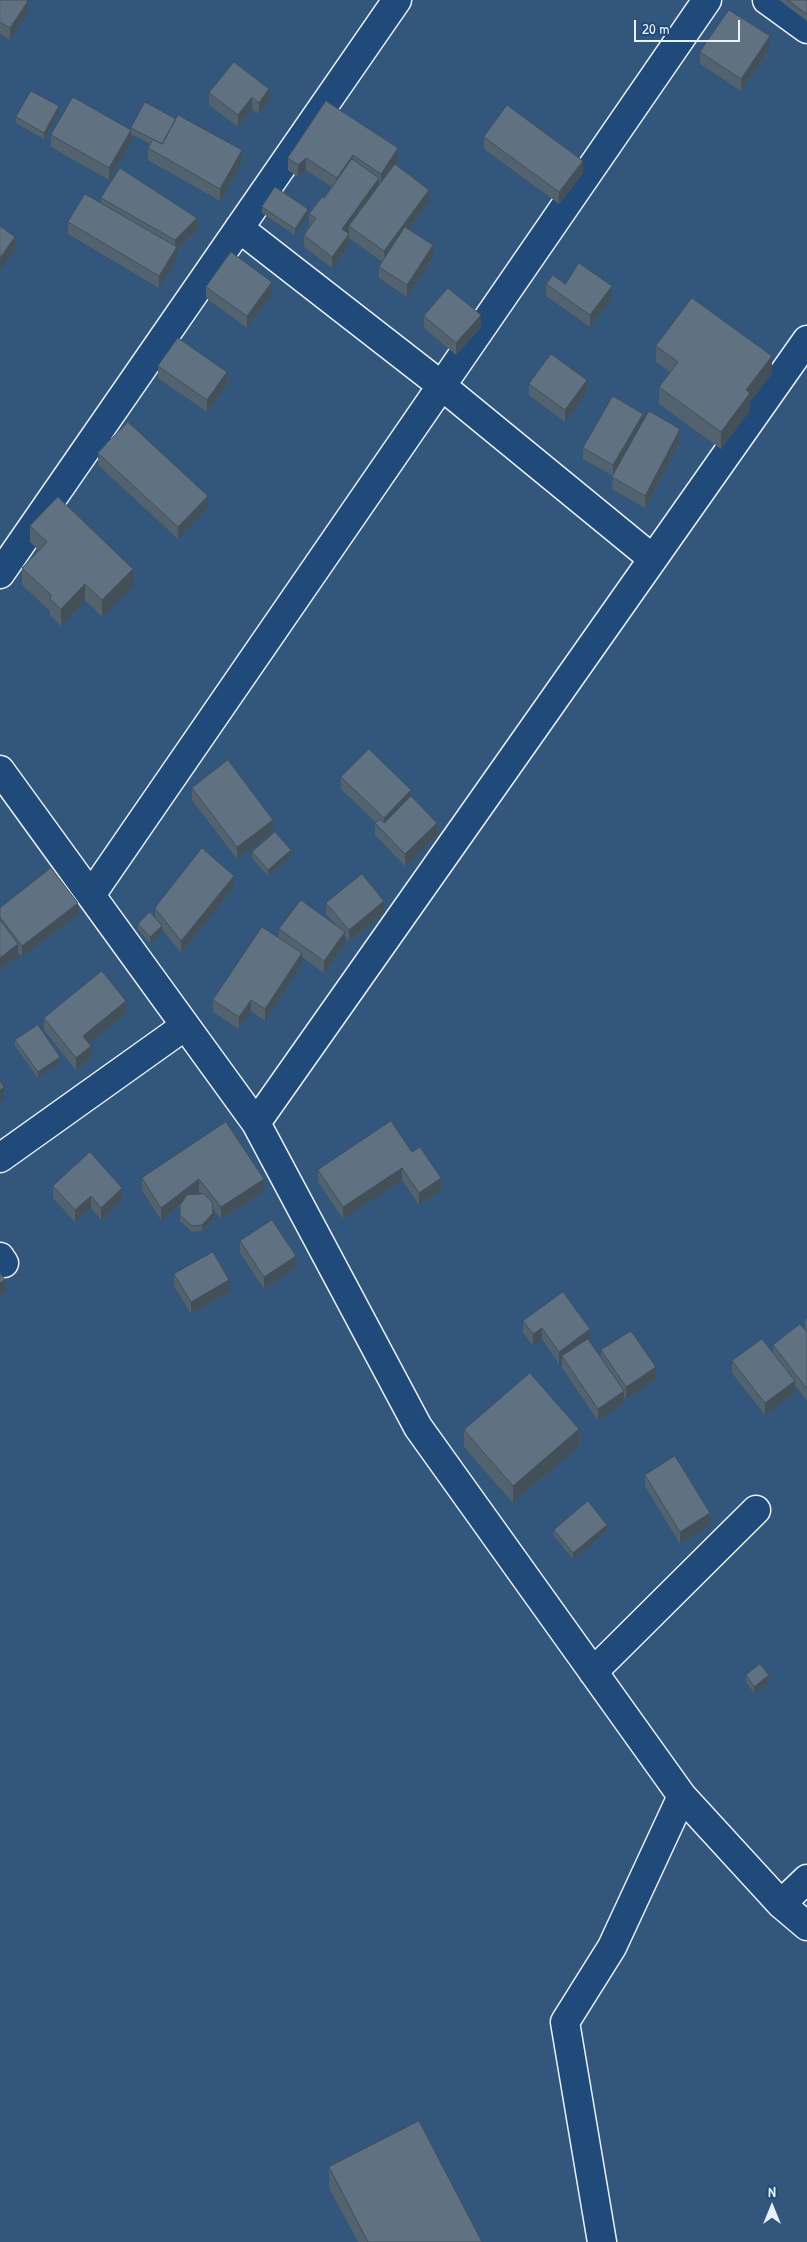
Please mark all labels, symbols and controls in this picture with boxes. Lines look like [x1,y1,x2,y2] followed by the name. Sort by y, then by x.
[637,10,743,42] scale bar
[642,18,669,39] text: 20 m
[747,2182,797,2232] north arrow
[768,2182,776,2201] text: N

